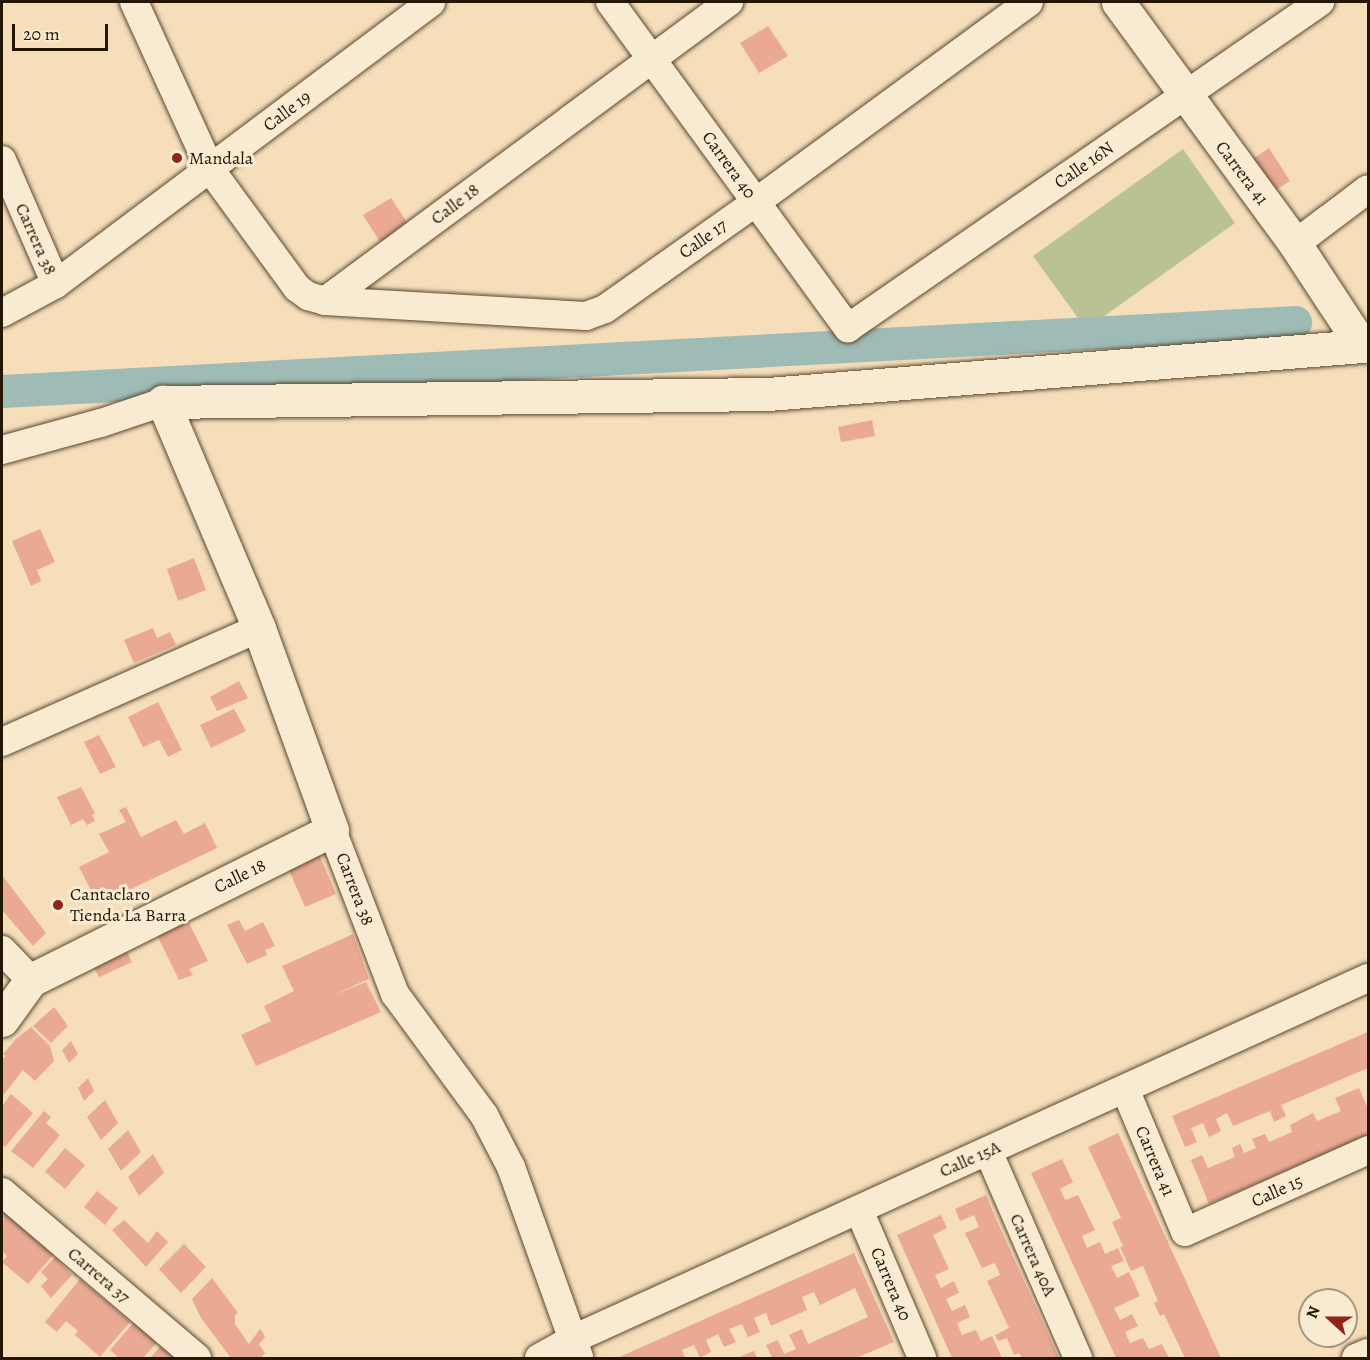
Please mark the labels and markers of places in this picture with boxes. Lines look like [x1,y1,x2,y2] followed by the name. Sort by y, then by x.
[189,147,253,169] place label: Mandala
[170,151,184,165] marker: Mandala
[70,884,186,926] place label: Cantaclaro Tienda La Barra
[51,898,65,912] marker: Cantaclaro Tienda La Barra

